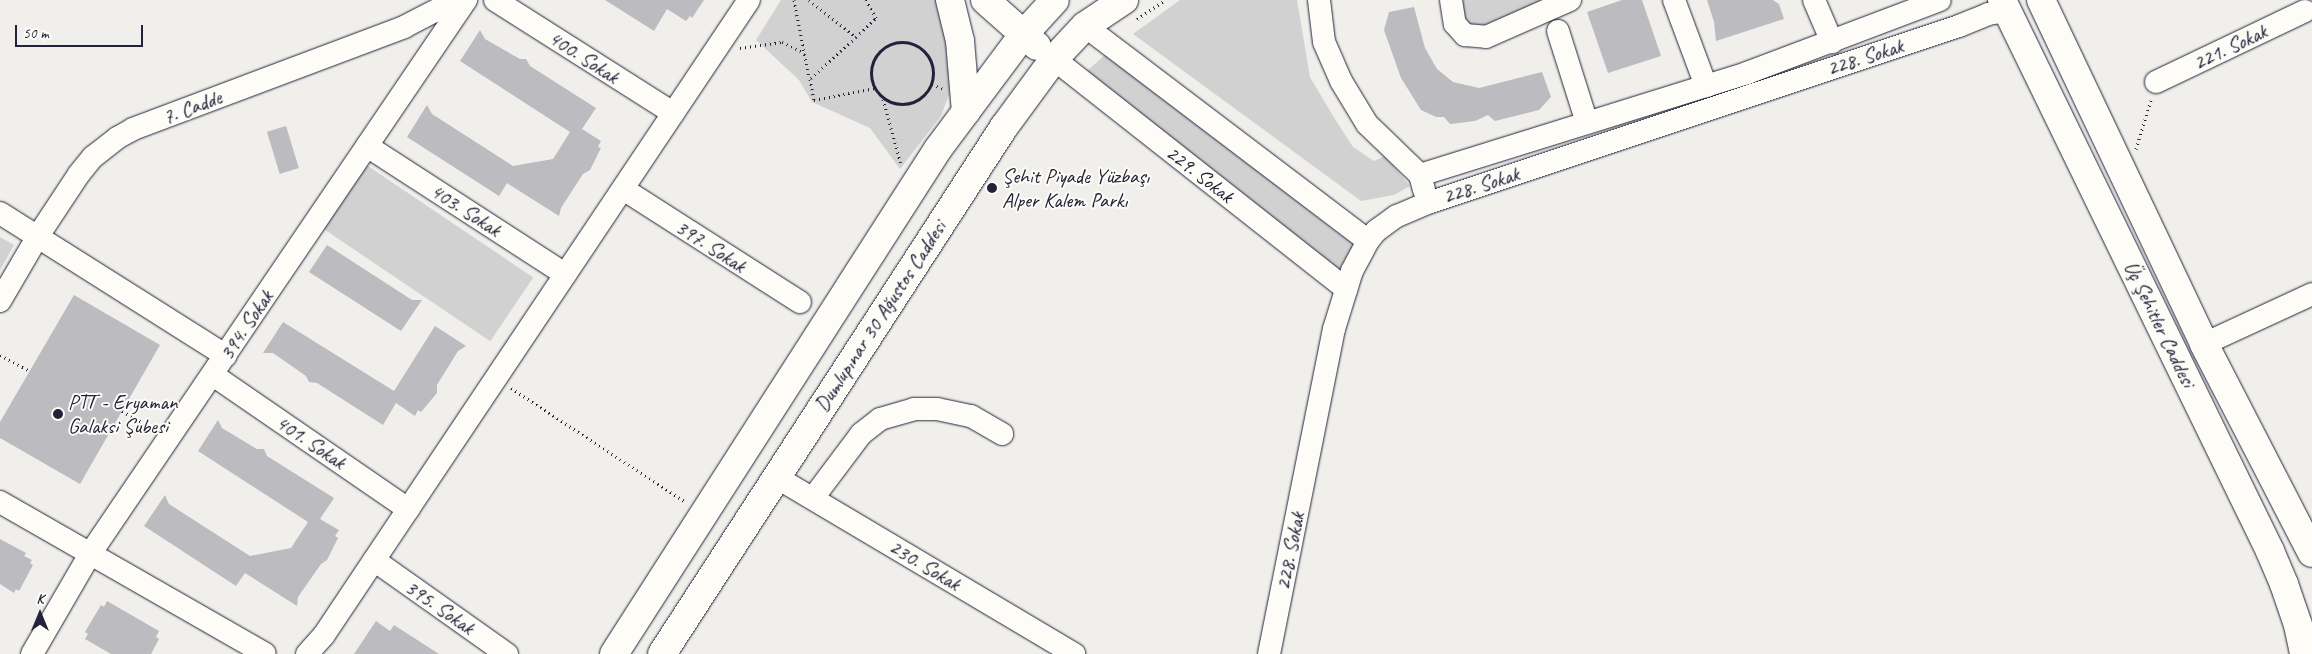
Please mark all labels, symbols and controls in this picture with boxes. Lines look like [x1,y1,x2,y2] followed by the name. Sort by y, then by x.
[18,15,145,47] scale bar
[2189,18,2271,76] street label: 221. Sokak
[23,24,49,43] text: 50 m
[544,25,624,89] street label: 400. Sokak
[1824,33,1906,81] street label: 228. Sokak
[159,84,225,130] street label: 7. Cadde
[1161,140,1239,208] street label: 229. Sokak
[1440,161,1522,209] street label: 228. Sokak
[1002,163,1149,213] place label: Şehit Piyade Yüzbaşı Alper Kalem Parkı
[426,178,506,242] street label: 403. Sokak
[986,182,998,194] marker: Şehit Piyade Yüzbaşı Alper Kalem Parkı
[671,214,751,278] street label: 397. Sokak
[809,216,951,416] street label: Dumlupınar 30 Ağustos Caddesi
[2119,257,2201,391] street label: Üç Şehitler Caddesi
[214,285,278,365] street label: 394. Sokak
[68,389,177,439] place label: PTT - Eryaman Galaksi Şubesi
[52,408,64,420] marker: PTT - Eryaman Galaksi Şubesi
[271,410,351,474] street label: 401. Sokak
[1270,510,1310,592] street label: 228. Sokak
[885,534,965,596] street label: 230. Sokak
[401,574,479,640] street label: 395. Sokak
[15,589,65,639] north arrow
[36,590,44,607] text: K

